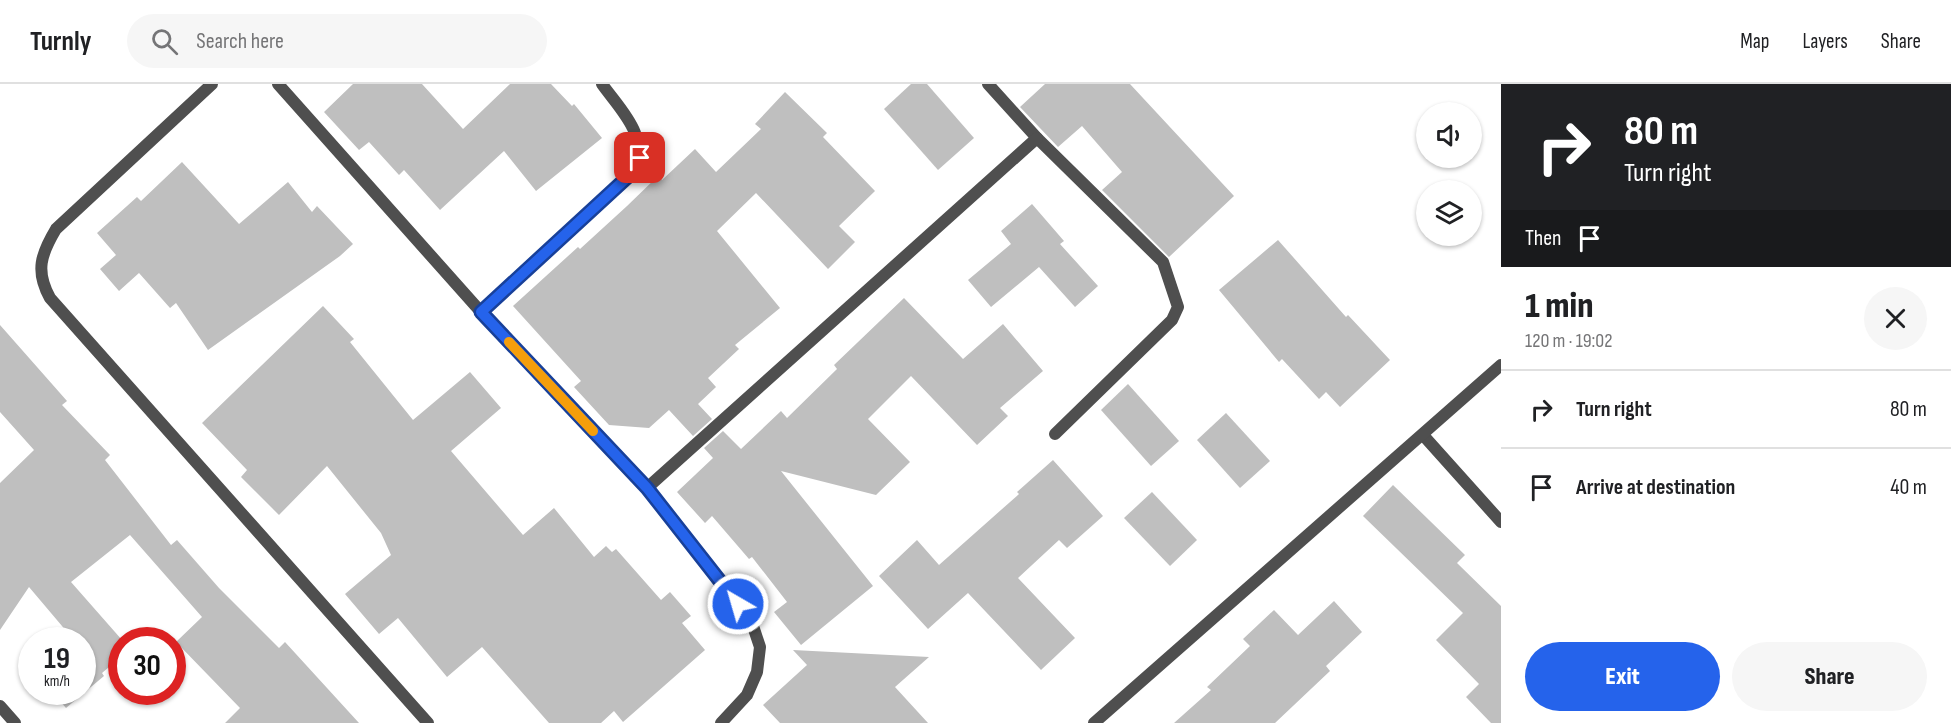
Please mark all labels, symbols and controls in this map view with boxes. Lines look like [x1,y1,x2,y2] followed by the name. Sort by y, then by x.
[127,14,547,68] search box
[30,25,91,58] text: Turnly
[148,25,181,58] icon: search
[196,28,284,55] text: Search here
[1740,29,1769,54] text: Map
[1802,29,1848,54] text: Layers
[1881,29,1921,54] text: Share
[1416,102,1482,246] map controls
[1416,102,1482,168] button: sound
[1624,106,1698,157] text: 80 m
[1525,108,1603,186] icon: right
[614,132,665,183] pin
[623,141,656,174] icon: arrive
[1624,157,1711,189] text: Turn right
[1416,180,1482,246] button: layers
[1573,222,1606,255] icon: arrive
[1525,225,1561,252] text: Then
[1525,285,1593,328] text: 1 min
[1864,287,1927,350] button: close
[1525,329,1613,353] text: 120 m · 19:02
[1525,393,1558,426] icon: right
[1576,396,1652,423] text: Turn right
[1890,396,1927,423] text: 80 m
[1525,471,1558,504] icon: arrive
[1576,474,1735,501] text: Arrive at destination
[1890,474,1927,501] text: 40 m
[706,572,770,636] position arrow
[108,627,186,705] speed limit sign: 30
[44,641,70,677] text: 19
[1525,642,1720,711] button: Exit
[1732,642,1927,711] button: Share
[44,672,70,691] text: km/h

